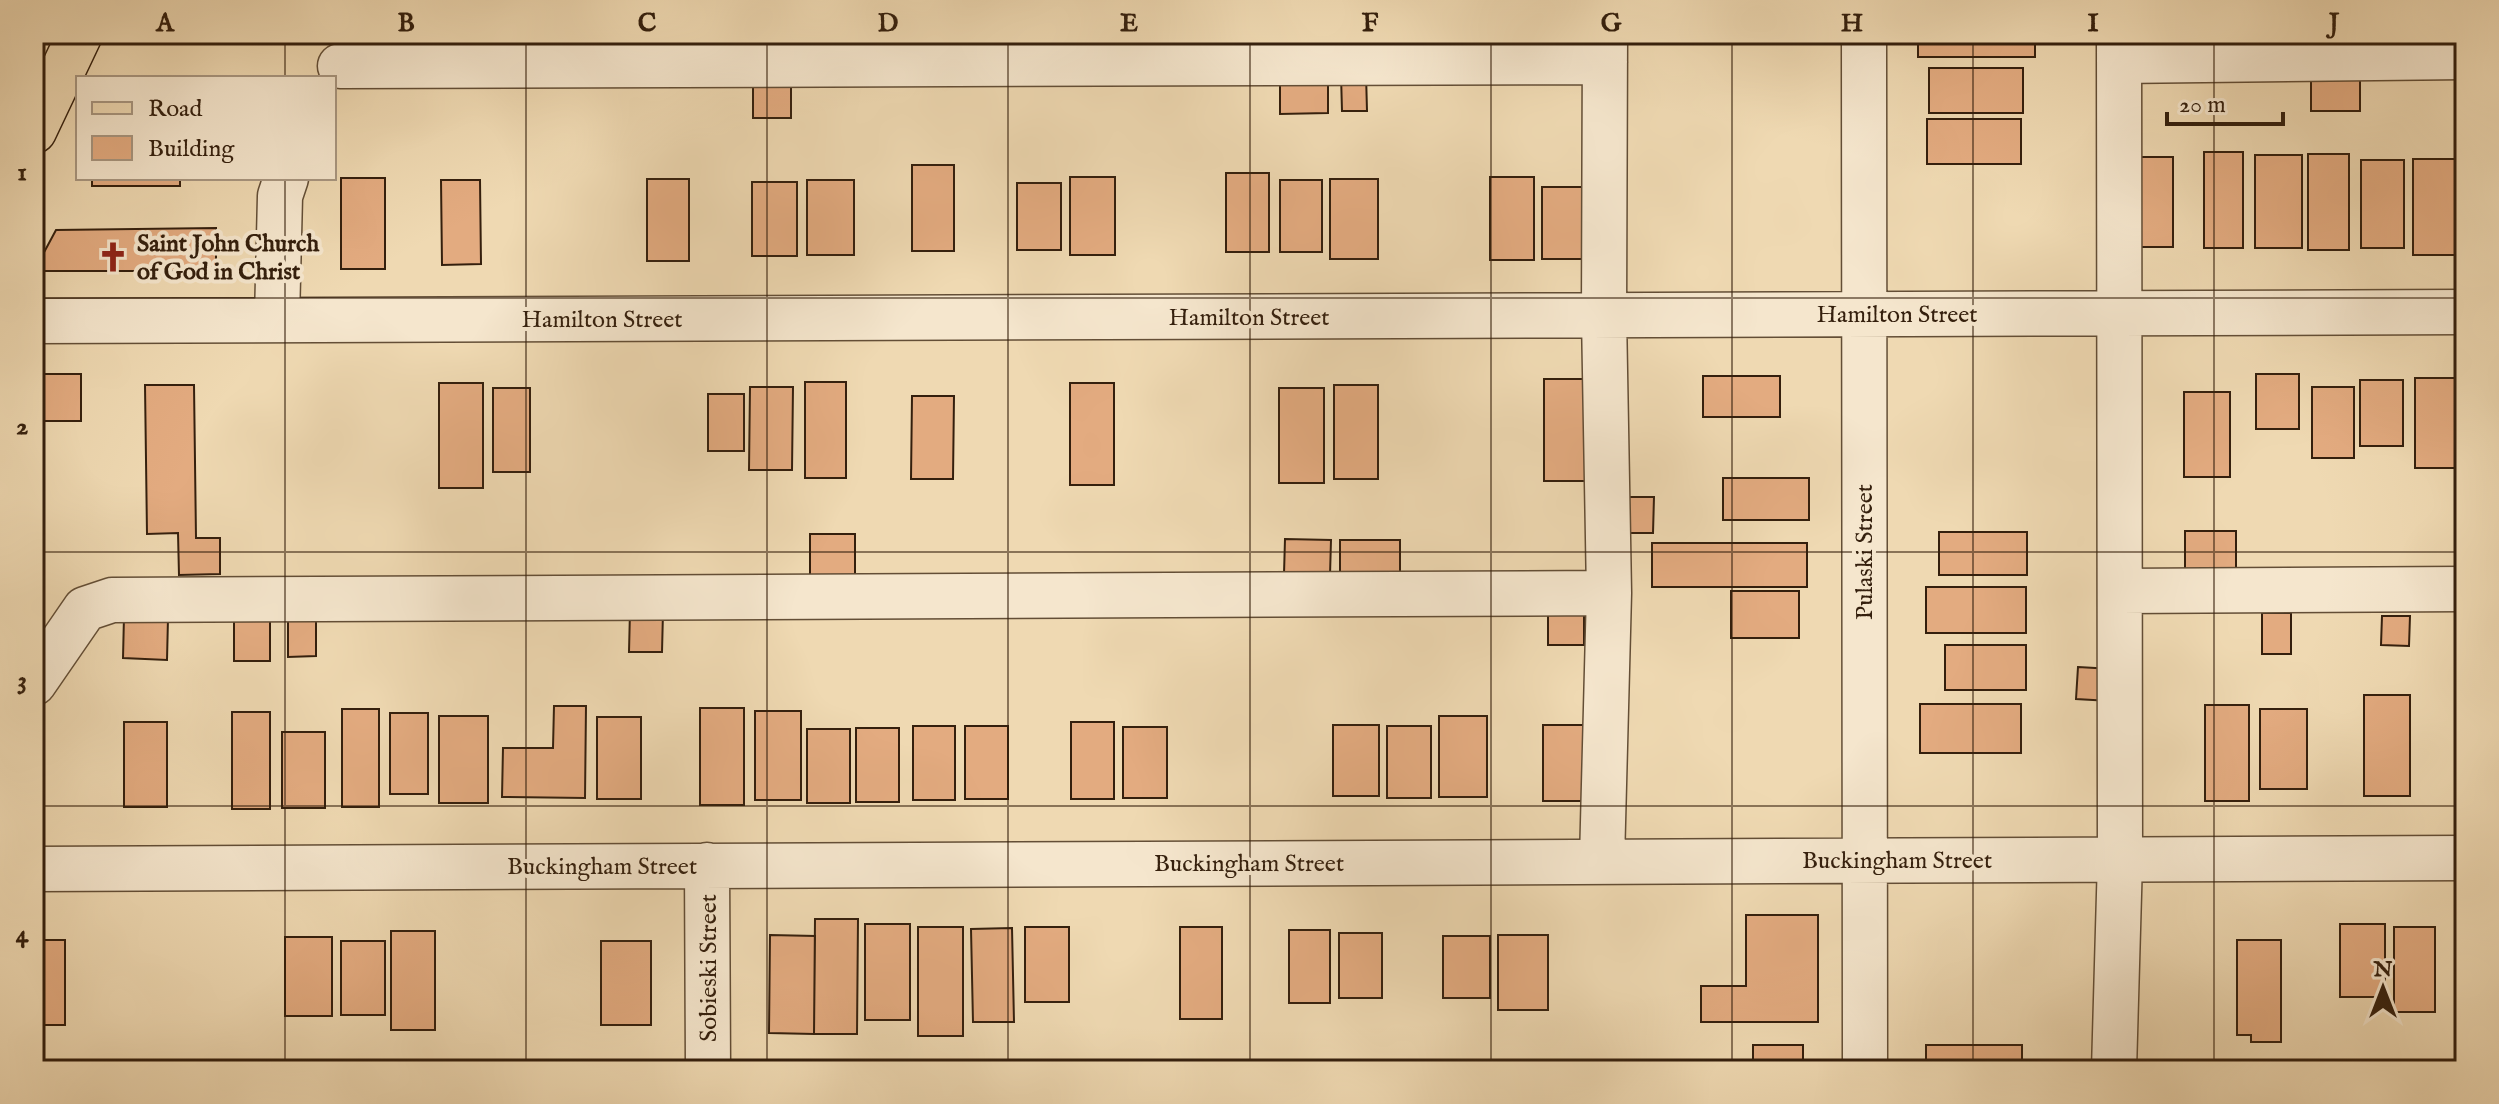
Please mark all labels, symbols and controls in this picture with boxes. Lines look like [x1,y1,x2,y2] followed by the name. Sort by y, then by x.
[155,7,175,40] text: A
[397,7,415,40] text: B
[638,7,657,40] text: C
[878,7,899,40] text: D
[1120,7,1138,40] text: E
[1362,7,1379,40] text: F
[1601,7,1622,40] text: G
[1841,7,1863,40] text: H
[2087,7,2099,40] text: I
[2326,7,2340,40] text: J
[76,76,336,180] legend
[2167,76,2283,126] scale bar
[2179,90,2226,121] text: 20 m
[148,94,202,125] text: Road
[148,134,235,165] text: Building
[17,156,27,189] text: 1
[137,229,319,288] place label: Saint John Church of God in Christ
[96,240,130,274] church icon: Saint John Church of God in Christ
[1816,300,1978,331] street label: Hamilton Street
[1168,303,1330,334] street label: Hamilton Street
[521,305,683,336] street label: Hamilton Street
[16,410,28,443] text: 2
[1850,484,1881,620] street label: Pulaski Street
[17,664,27,697] text: 3
[1802,846,1992,877] street label: Buckingham Street
[1154,849,1344,880] street label: Buckingham Street
[507,852,697,883] street label: Buckingham Street
[694,894,725,1042] street label: Sobieski Street
[16,918,30,951] text: 4
[2343,948,2423,1028] north arrow
[2372,956,2393,984] text: N

